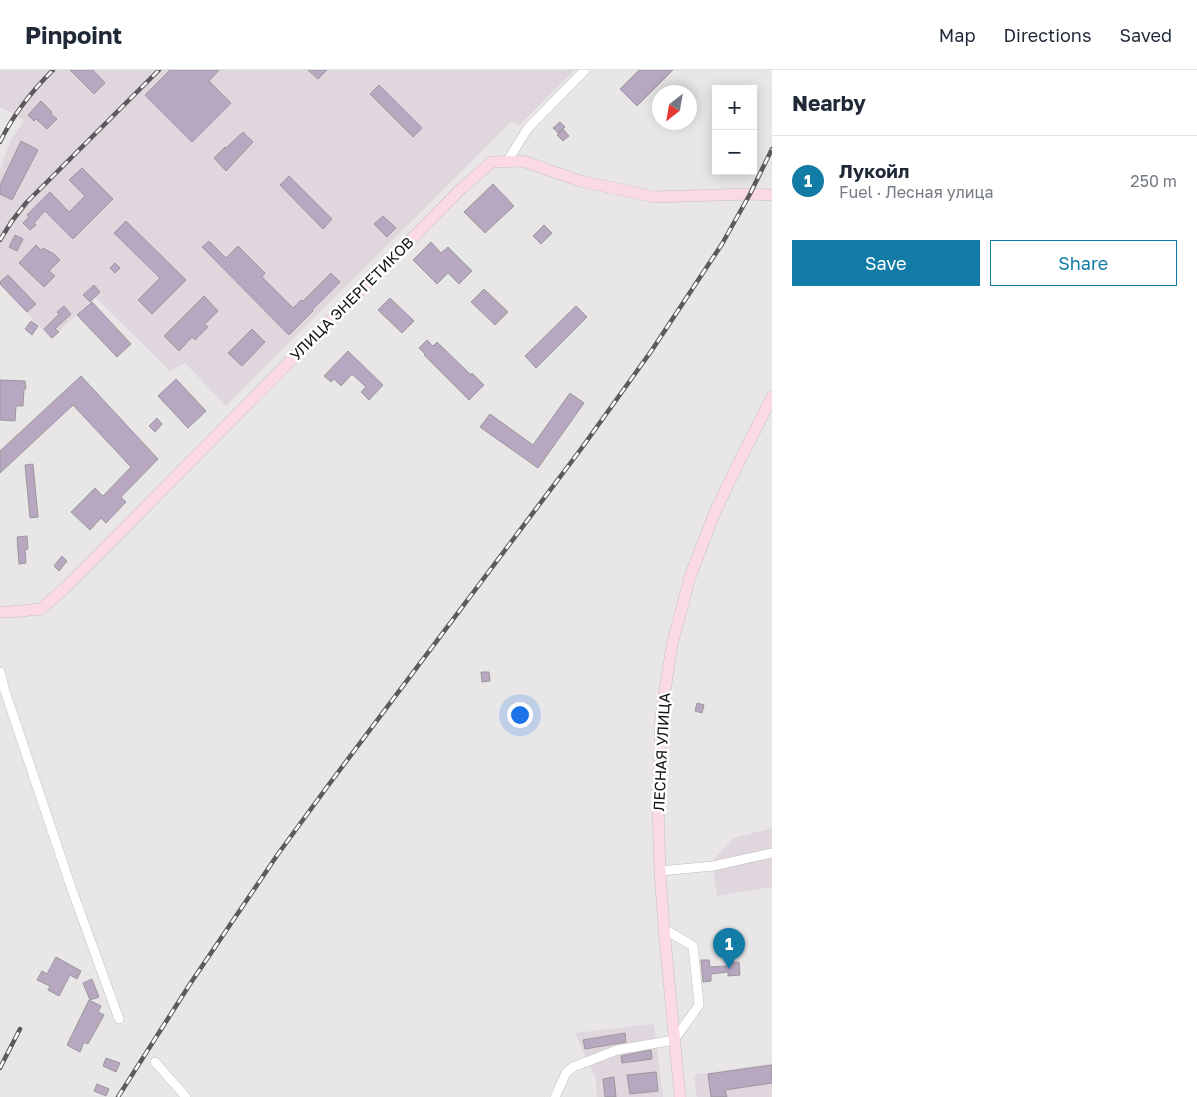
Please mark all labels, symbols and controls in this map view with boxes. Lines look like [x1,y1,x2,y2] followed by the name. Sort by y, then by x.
[25,20,122,49] text: Pinpoint
[939,24,975,46] text: Map
[1003,24,1091,46] text: Directions
[1119,24,1172,46] text: Saved
[652,85,697,130] north arrow
[712,85,757,175] map controls
[712,85,757,130] button: +
[792,90,866,116] text: Nearby
[712,130,757,175] button: −
[839,159,909,182] text: Лукойл
[804,171,812,191] text: 1
[1130,171,1177,191] text: 250 m
[839,182,994,202] text: Fuel · Лесная улица
[286,233,417,364] street label: УЛИЦА ЭНЕРГЕТИКОВ
[792,240,980,286] button: Save
[990,240,1177,286] button: Share
[649,692,673,812] street label: ЛЕСНАЯ УЛИЦА
[507,702,533,728] your location
[713,928,745,969] pin: 1

